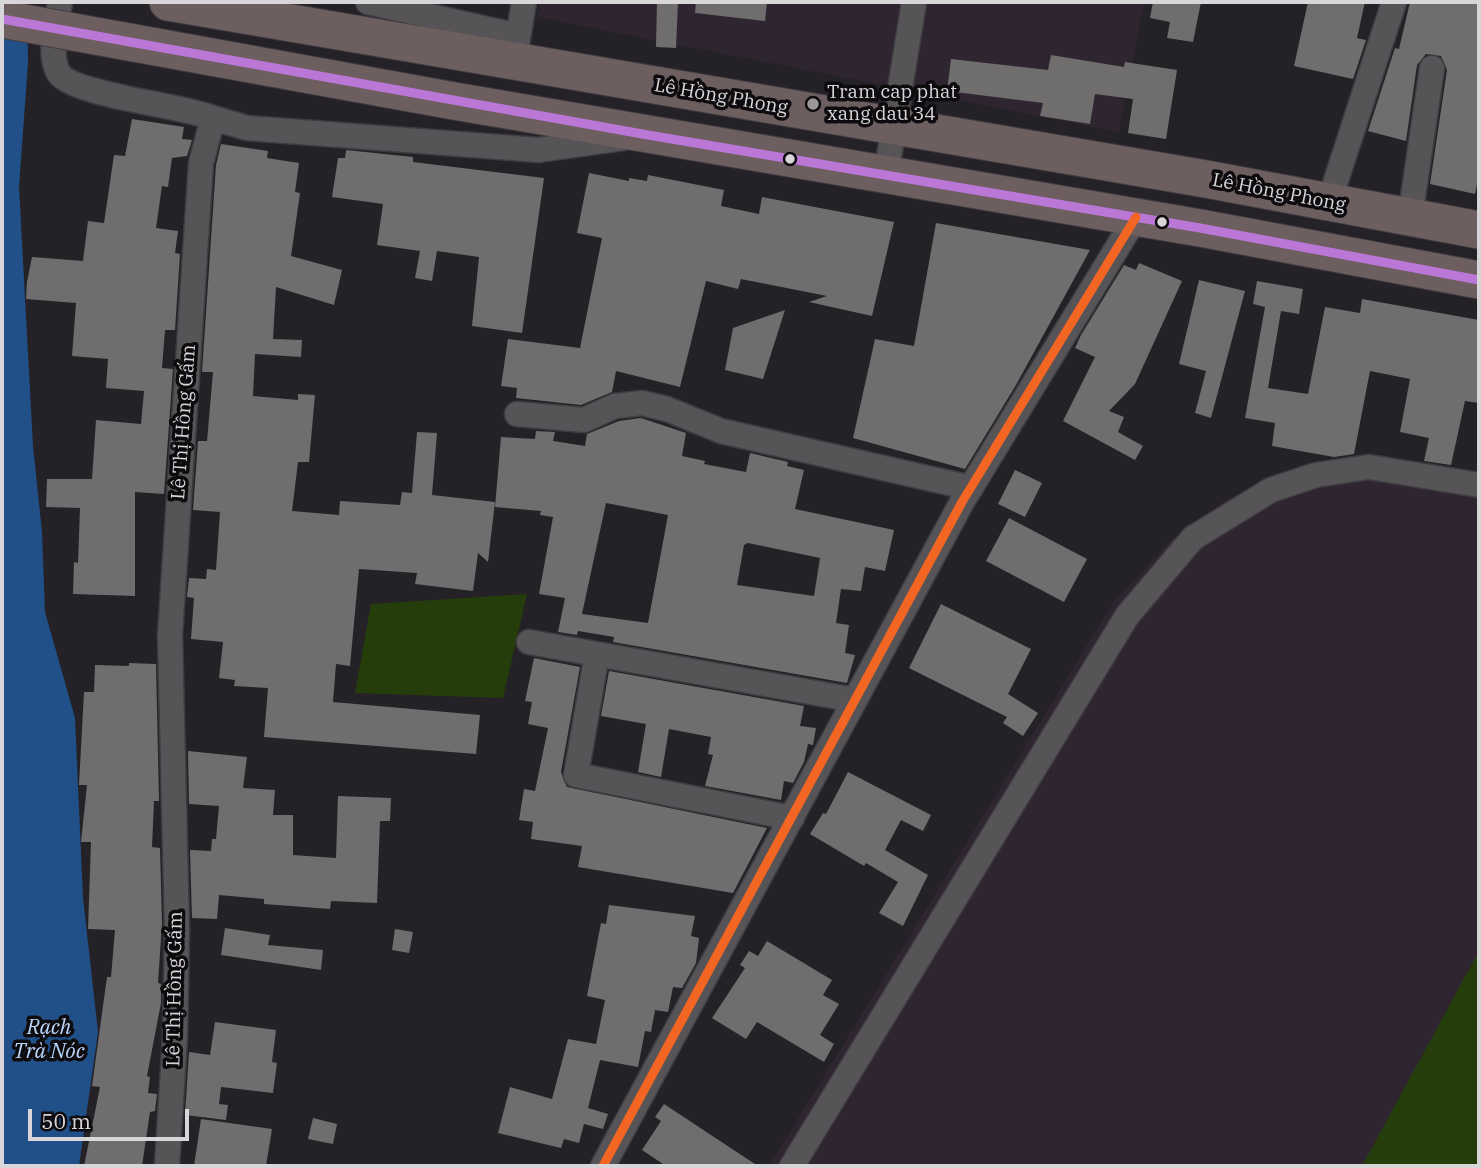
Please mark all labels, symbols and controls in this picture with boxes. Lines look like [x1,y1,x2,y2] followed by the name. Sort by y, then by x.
[652,74,790,120] street label: Lê Hồng Phong
[827,82,957,126] place label: Tram cap phat xang dau 34
[805,96,821,112] marker: Tram cap phat xang dau 34
[783,152,797,166] unlabelled marker
[1210,169,1348,217] street label: Lê Hồng Phong
[1155,215,1169,229] unlabelled marker
[167,344,201,500] street label: Lê Thị Hồng Gấm
[162,911,188,1067] street label: Lê Thị Hồng Gấm
[13,1015,85,1065] water label: Rạch Trà Nóc
[32,1094,192,1138] scale bar
[41,1107,91,1135] text: 50 m

